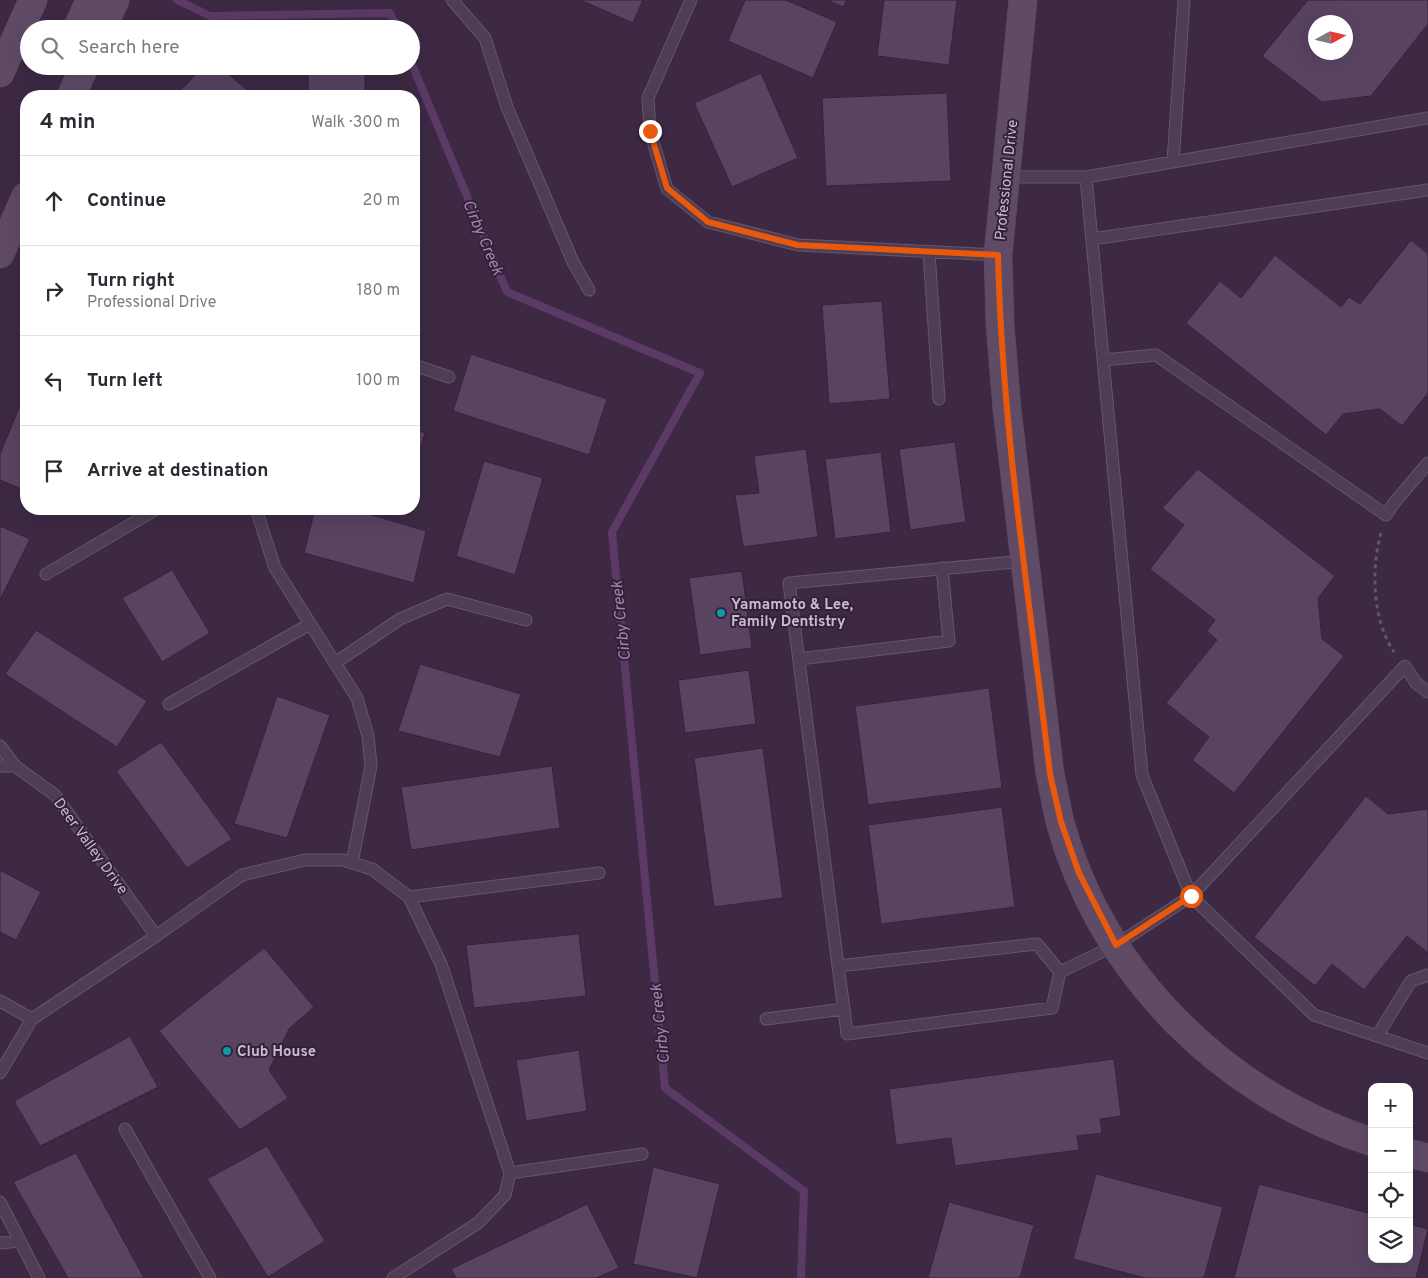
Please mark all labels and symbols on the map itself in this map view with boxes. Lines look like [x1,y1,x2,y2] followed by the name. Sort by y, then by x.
[1308,15,1353,60] north arrow
[992,119,1023,241] street label: Professional Drive
[639,120,662,143] route end
[457,197,507,279] water label: Cirby Creek
[608,579,636,662] water label: Cirby Creek
[731,596,854,632] place label: Yamamoto & Lee, Family Dentistry
[715,607,727,619] marker: Yamamoto & Lee, Family Dentistry
[48,795,131,899] street label: Deer Valley Drive
[1180,885,1203,908] route start
[647,982,675,1065] water label: Cirby Creek
[237,1043,316,1062] place label: Club House
[221,1045,233,1057] marker: Club House

